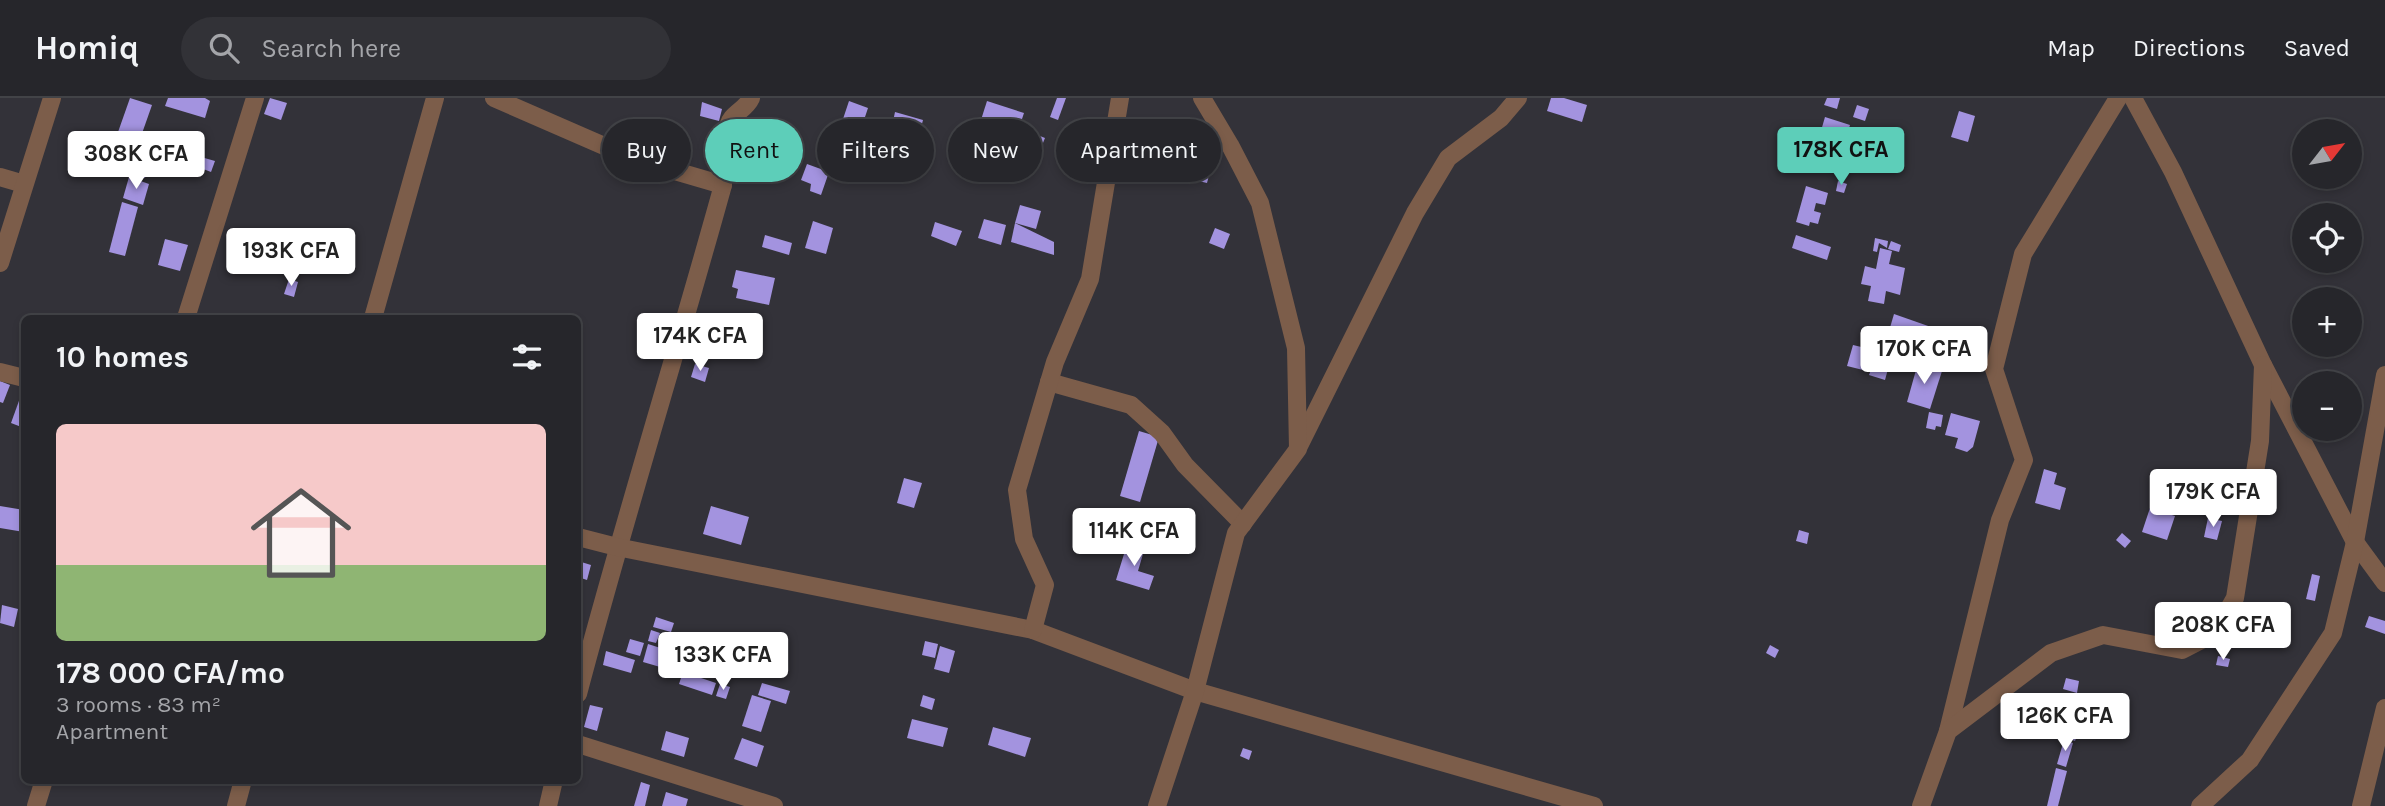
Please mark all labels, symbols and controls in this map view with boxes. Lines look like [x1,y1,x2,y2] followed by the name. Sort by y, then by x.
[181,17,671,80] search box
[35,29,139,67] text: Homiq
[205,29,243,67] icon: search
[261,33,401,64] text: Search here
[2047,34,2095,62] text: Map
[2133,34,2246,62] text: Directions
[2284,34,2350,62] text: Saved
[602,119,691,182] chip: Buy
[705,119,803,182] chip: Rent
[817,119,934,182] chip: Filters
[948,119,1042,182] chip: New
[1056,119,1221,182] chip: Apartment
[2292,119,2362,189] north arrow
[2292,119,2362,441] map controls
[1769,127,1913,187] pin: 178K CFA
[64,132,208,191] pin: 308K CFA
[1793,136,1889,163] text: 178K CFA
[84,140,188,167] text: 308K CFA
[2292,203,2362,273] button: locate
[219,228,363,288] pin: 193K CFA
[242,237,340,264] text: 193K CFA
[2292,287,2362,357] button: +
[628,314,772,373] pin: 174K CFA
[653,322,747,349] text: 174K CFA
[1852,327,1996,386] pin: 170K CFA
[1876,335,1972,362] text: 170K CFA
[508,338,546,376] icon: filters
[56,339,189,375] text: 10 homes
[2292,371,2362,441] button: −
[238,470,364,596] icon: home
[2141,470,2285,529] pin: 179K CFA
[2166,478,2260,505] text: 179K CFA
[1062,508,1206,568] pin: 114K CFA
[1089,517,1179,544] text: 114K CFA
[2151,602,2295,662] pin: 208K CFA
[2171,611,2275,638] text: 208K CFA
[651,632,795,692] pin: 133K CFA
[674,641,772,668] text: 133K CFA
[56,655,285,691] text: 178 000 CFA/mo
[56,691,221,718] text: 3 rooms · 83 m²
[1993,694,2137,753] pin: 126K CFA
[2017,702,2113,729] text: 126K CFA
[56,718,168,745] text: Apartment

